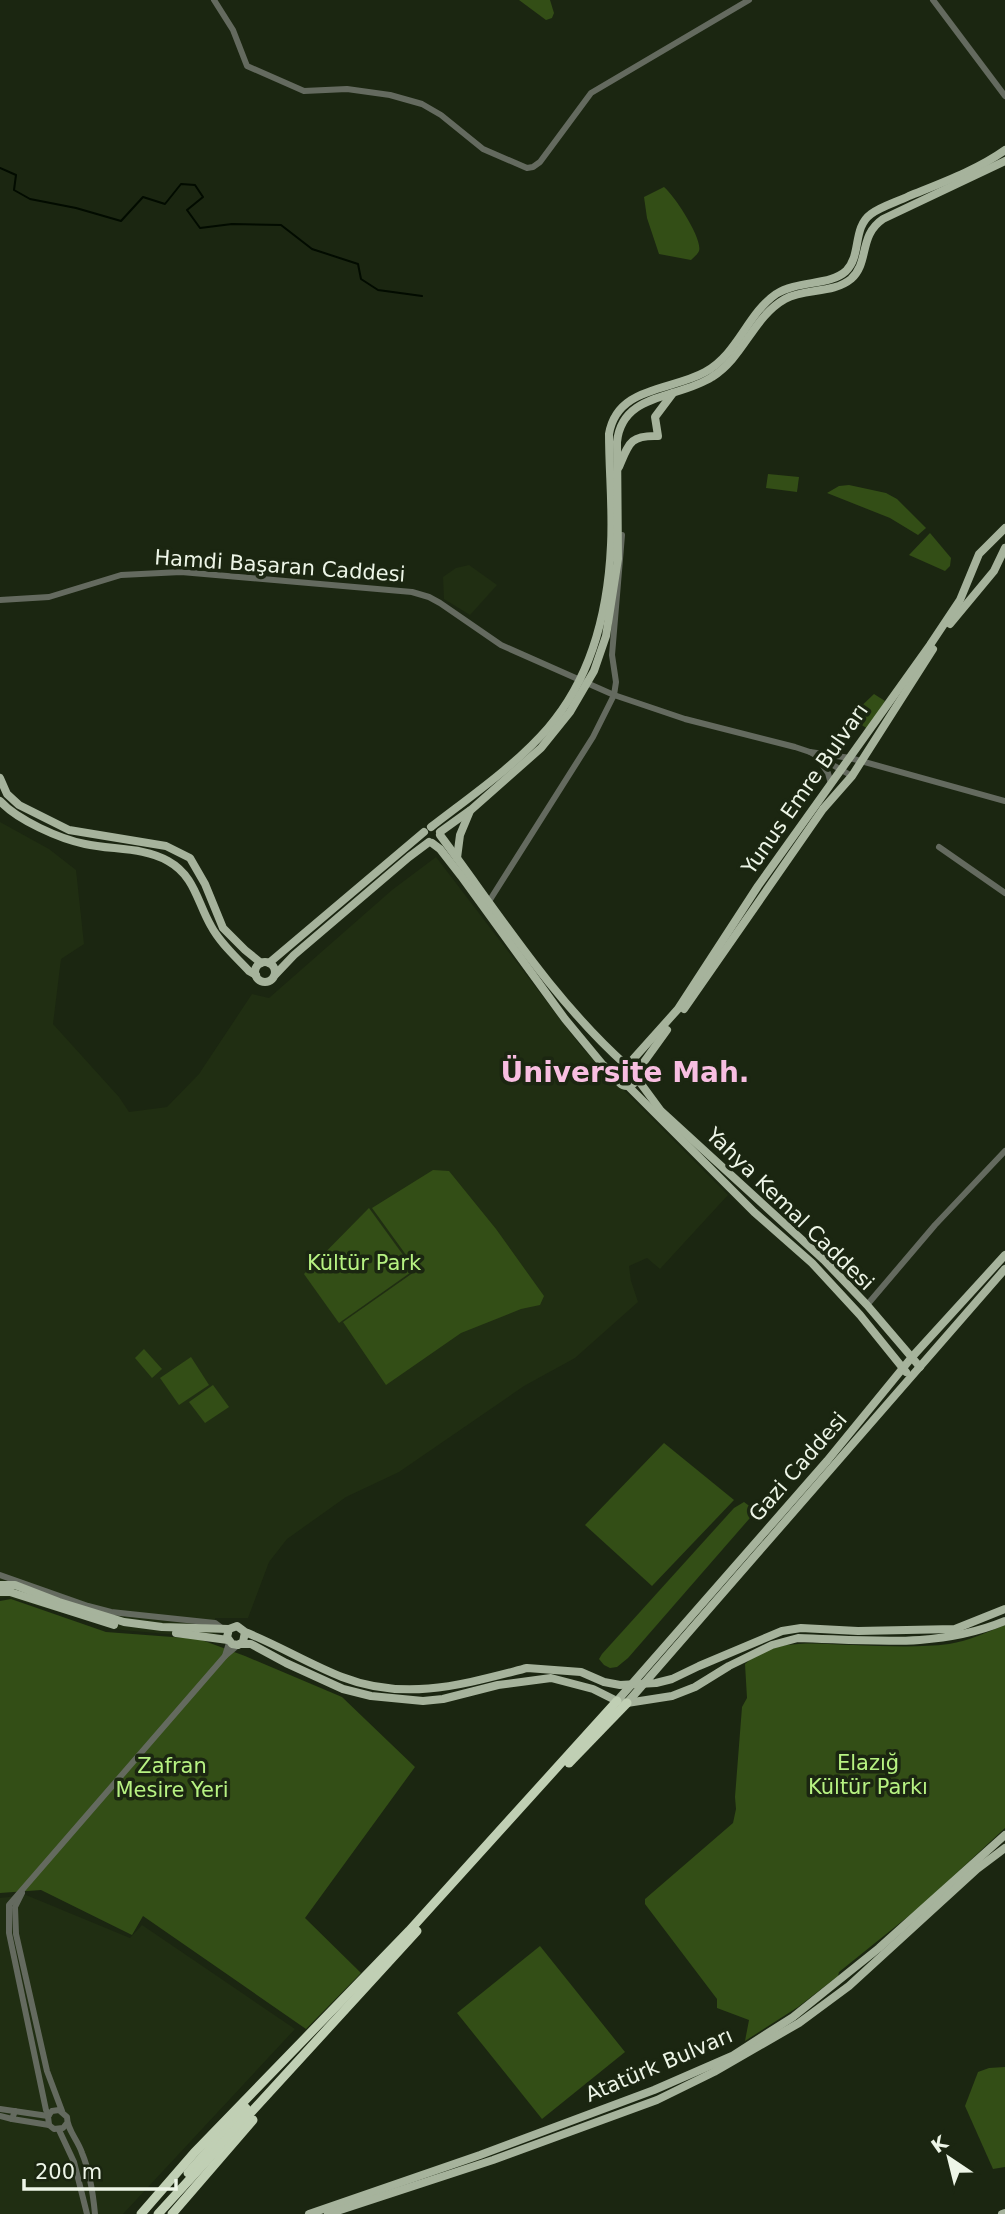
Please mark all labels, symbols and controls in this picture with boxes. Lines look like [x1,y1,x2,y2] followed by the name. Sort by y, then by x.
[154,545,406,587] street label: Hamdi Başaran Caddesi
[736,699,873,880] street label: Yunus Emre Bulvarı
[500,1055,750,1089] district label: Üniversite Mah.
[701,1122,879,1295] street label: Yahya Kemal Caddesi
[307,1251,422,1275] park label: Kültür Park
[744,1408,852,1526] street label: Gazi Caddesi
[808,1751,928,1799] park label: Elazığ Kültür Parkı
[115,1754,229,1802] park label: Zafran Mesire Yeri
[582,2023,736,2107] street label: Atatürk Bulvarı
[914,2123,984,2193] north arrow
[927,2130,953,2157] text: K
[24,2148,177,2192] scale bar
[35,2160,102,2184] text: 200 m

